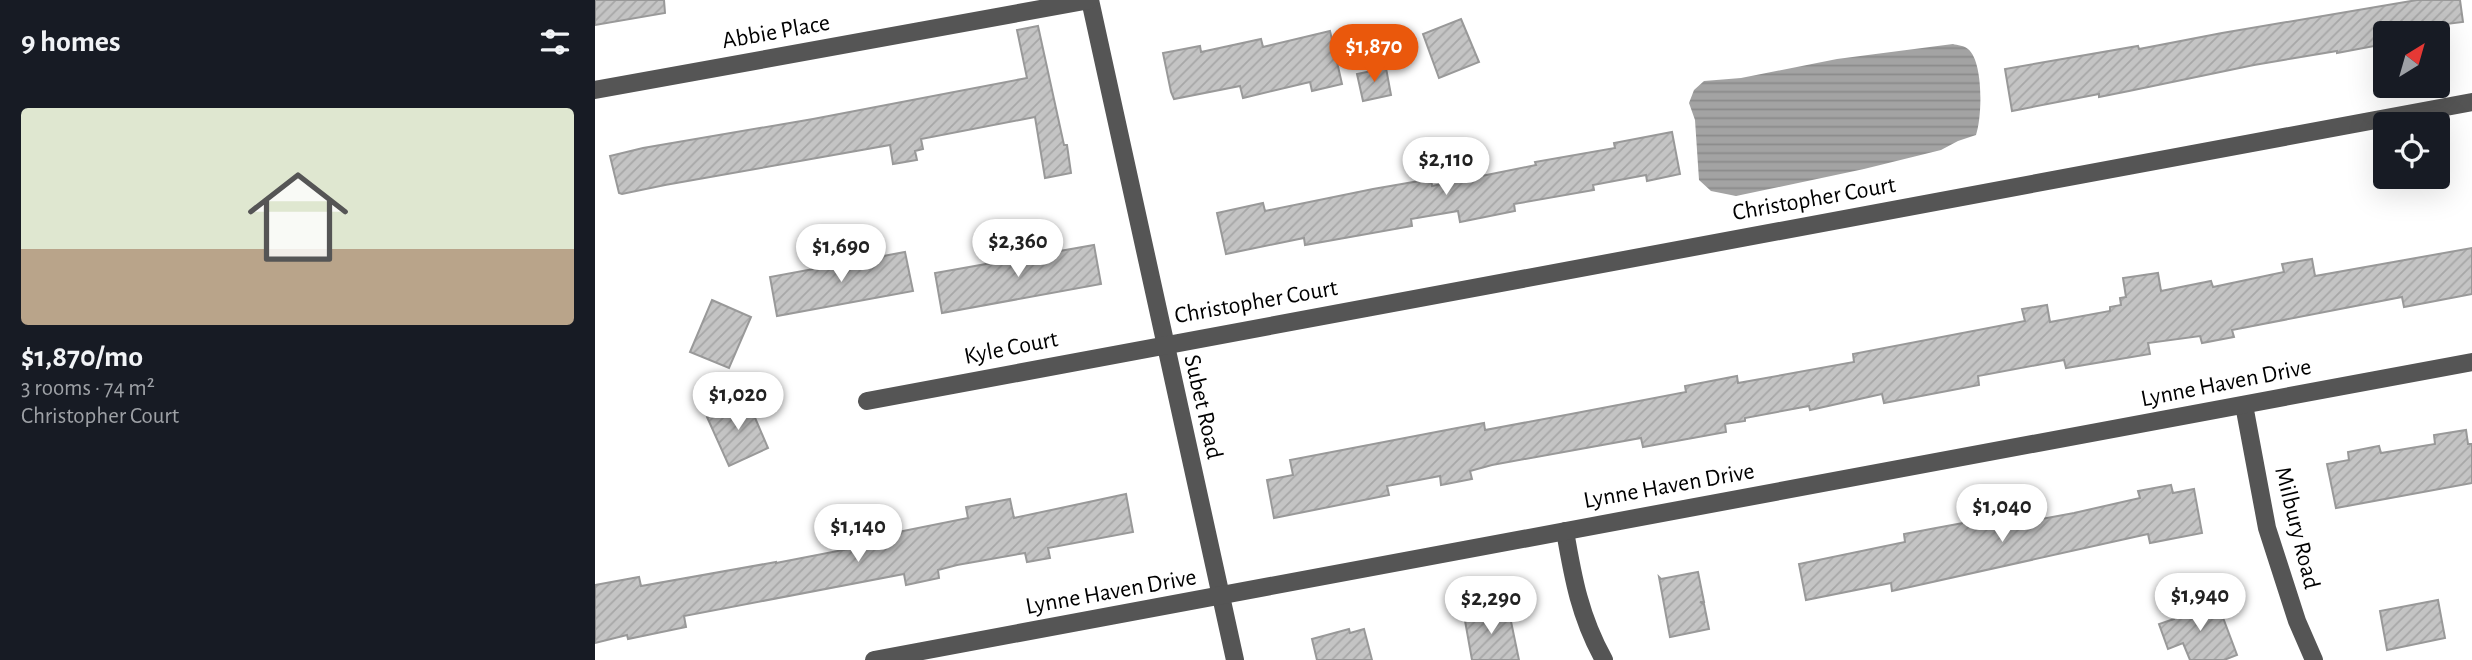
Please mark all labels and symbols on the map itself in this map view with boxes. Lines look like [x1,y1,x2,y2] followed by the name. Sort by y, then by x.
[720,11,832,53] street label: Abbie Place
[2373,21,2450,98] north arrow
[1317,24,1431,84] pin: $1,870
[1389,138,1503,197] pin: $2,110
[1731,173,1898,225] street label: Christopher Court
[961,219,1075,279] pin: $2,360
[784,224,898,284] pin: $1,690
[1173,276,1340,328] street label: Christopher Court
[962,327,1060,369] street label: Kyle Court
[1179,352,1227,462] street label: Subet Road
[2139,355,2313,411] street label: Lynne Haven Drive
[681,372,795,432] pin: $1,020
[1582,459,1756,513] street label: Lynne Haven Drive
[2270,464,2324,592] street label: Milbury Road
[1945,484,2059,544] pin: $1,040
[801,504,915,564] pin: $1,140
[1024,565,1198,619] street label: Lynne Haven Drive
[2143,574,2257,633] pin: $1,940
[1434,576,1548,636] pin: $2,290

